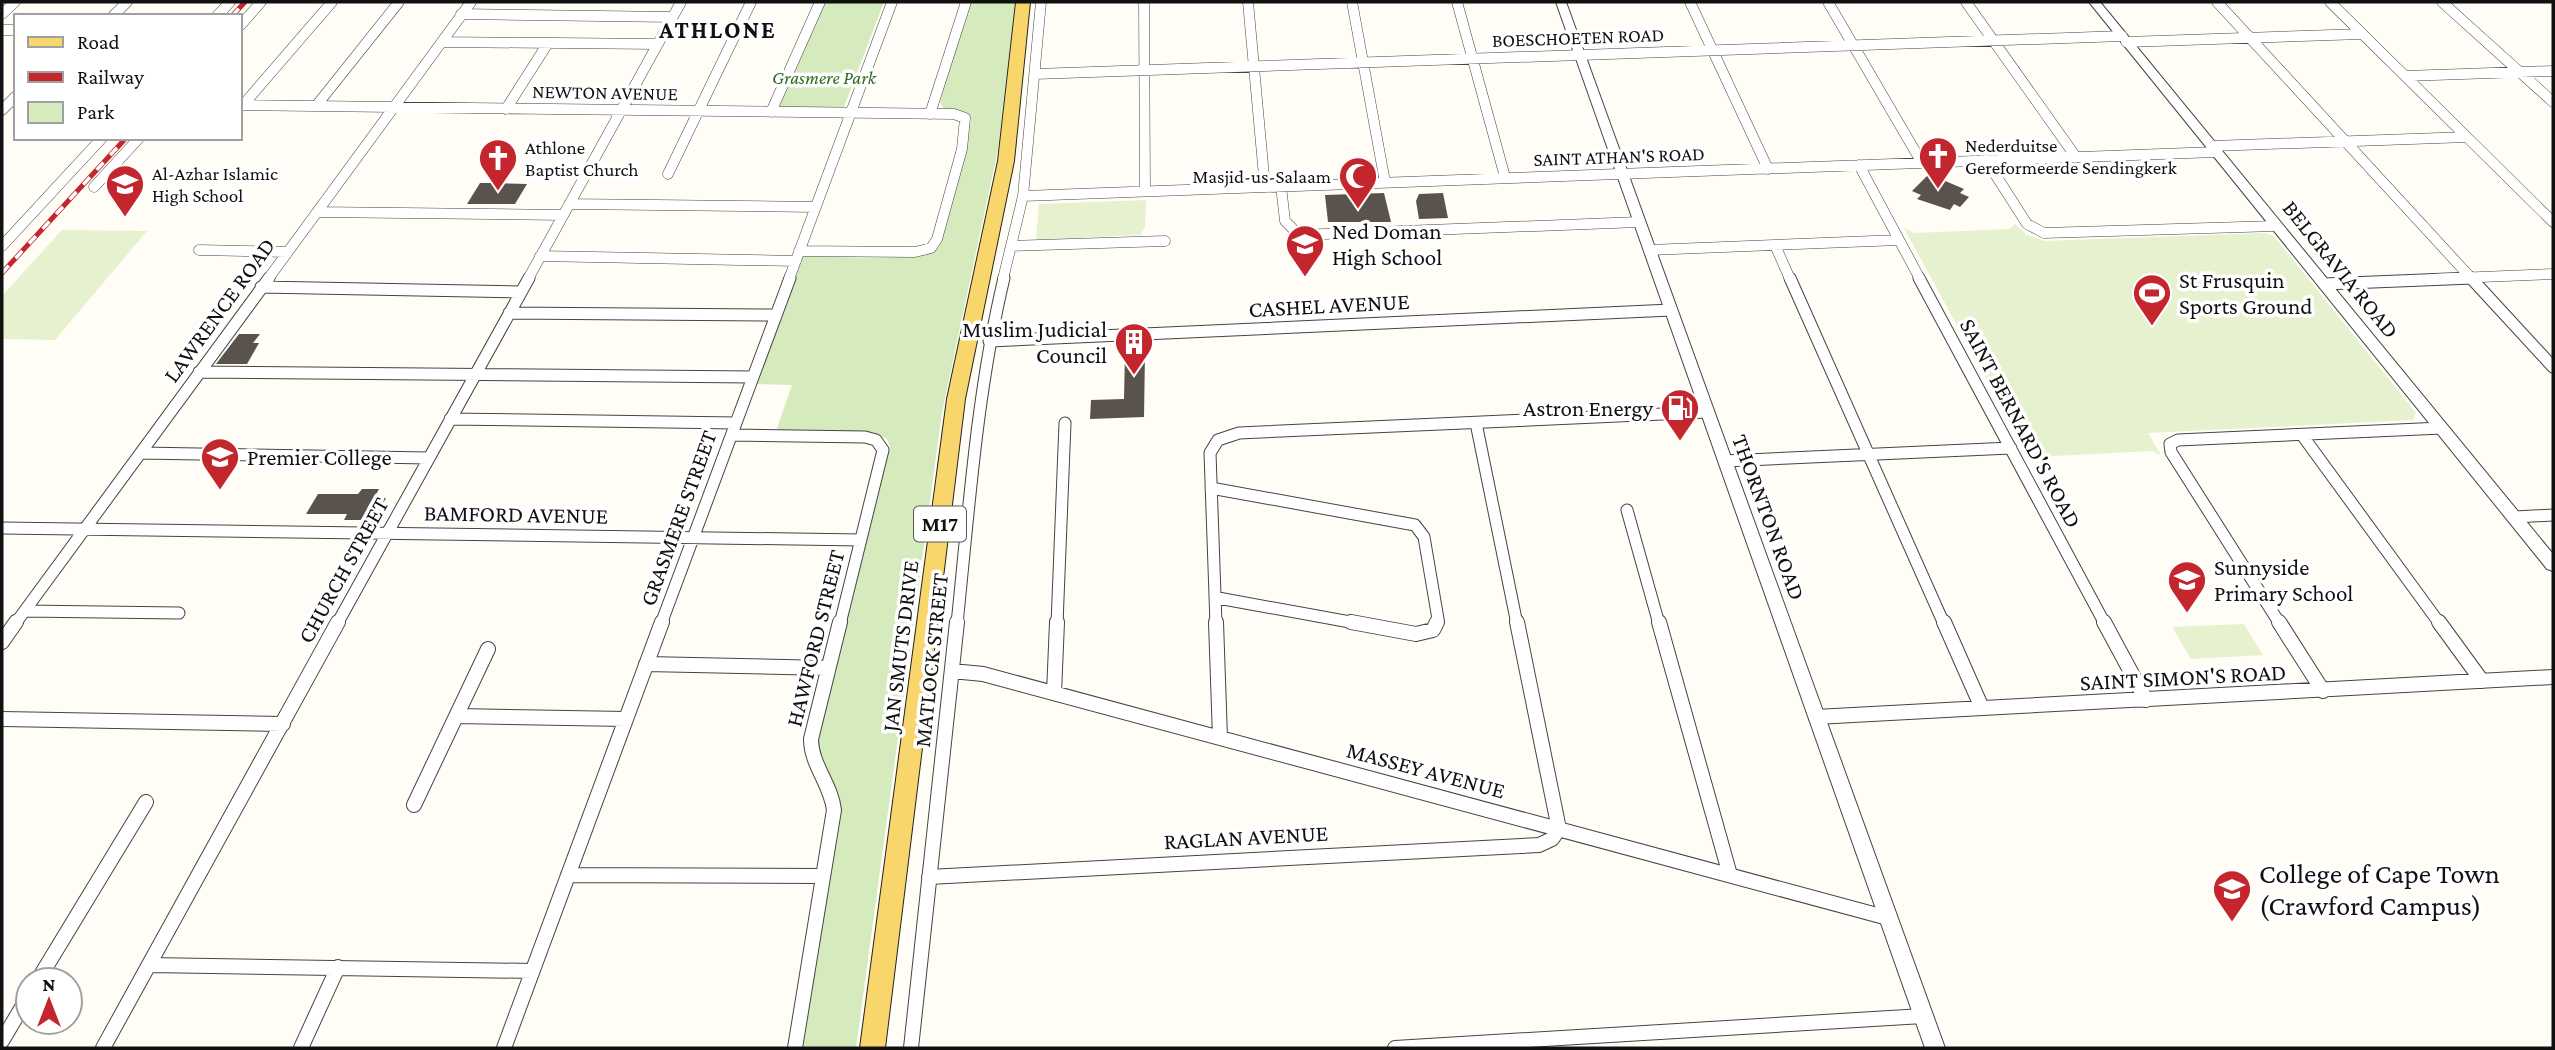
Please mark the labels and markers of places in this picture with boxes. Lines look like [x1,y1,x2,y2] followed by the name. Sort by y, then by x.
[1917,135,1959,190] church icon: Nederduitse Gereformeerde Sendingkerk
[1965,135,2178,178] place label: Nederduitse Gereformeerde Sendingkerk
[477,137,519,192] church icon: Athlone Baptist Church
[525,137,639,180] place label: Athlone Baptist Church
[1337,155,1379,210] mosque icon: Masjid-us-Salaam
[104,163,146,218] school or university icon: Al-Azhar Islamic High School
[152,163,278,206] place label: Al-Azhar Islamic High School
[1192,166,1331,188] place label: Masjid-us-Salaam
[1332,218,1442,270] place label: Ned Doman High School
[1284,223,1326,278] school or university icon: Ned Doman High School
[2179,267,2312,319] place label: St Frusquin Sports Ground
[2131,272,2173,327] sports icon: St Frusquin Sports Ground
[962,316,1107,368] place label: Muslim Judicial Council
[1113,321,1155,376] building icon: Muslim Judicial Council
[1659,387,1701,442] fuel station icon: Astron Energy
[1523,395,1653,421] place label: Astron Energy
[199,436,241,491] school or university icon: Premier College
[247,444,392,470] place label: Premier College
[2214,554,2353,606] place label: Sunnyside Primary School
[2166,559,2208,614] school or university icon: Sunnyside Primary School
[2259,858,2500,922] place label: College of Cape Town (Crawford Campus)
[2211,868,2253,923] school or university icon: College of Cape Town (Crawford Campus)

